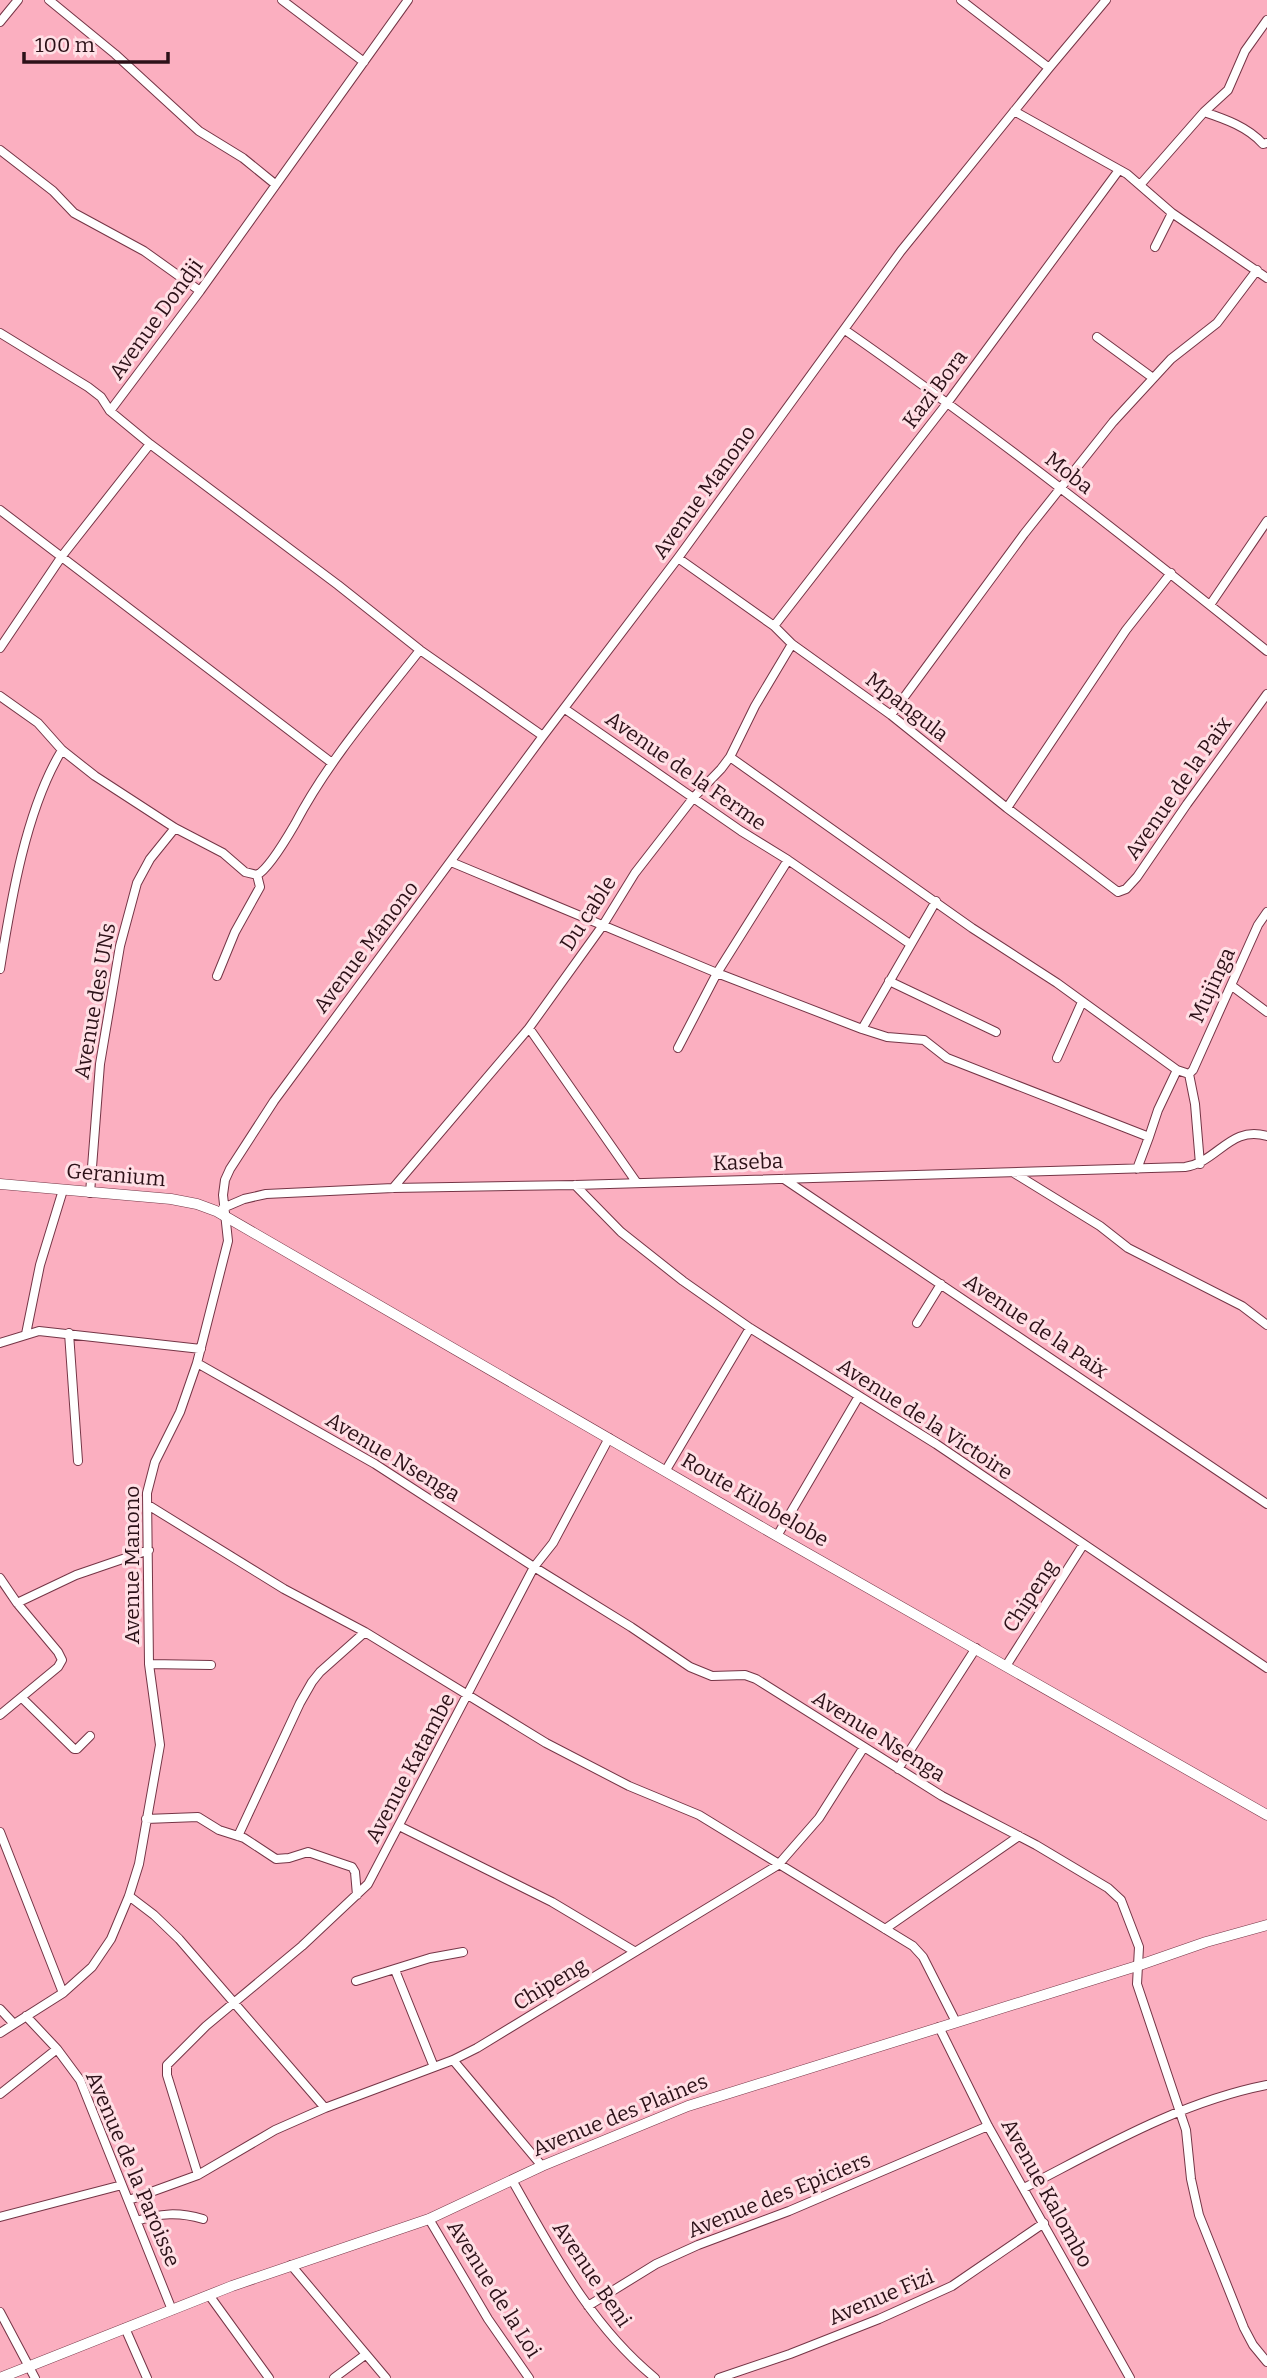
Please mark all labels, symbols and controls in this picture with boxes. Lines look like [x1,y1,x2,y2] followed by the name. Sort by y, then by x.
[24,21,168,65] scale bar
[35,32,95,58] text: 100 m
[104,254,208,384] street label: Avenue Dondji
[897,344,973,433] street label: Kazi Bora
[647,420,761,564] street label: Avenue Manono
[1040,446,1099,500] street label: Moba
[860,667,954,748] street label: Mpangula
[601,706,771,836] street label: Avenue de la Ferme
[1119,711,1237,865] street label: Avenue de la Paix
[554,871,622,955] street label: Du cable
[308,876,424,1018] street label: Avenue Manono
[68,921,122,1081] street label: Avenue des UNs
[1183,943,1241,1027] street label: Mujinga
[712,1148,784,1176] street label: Kaseba
[65,1158,167,1192] street label: Geranium
[959,1268,1113,1384] street label: Avenue de la Paix
[832,1353,1018,1485] street label: Avenue de la Victoire
[321,1407,465,1508] street label: Avenue Nsenga
[677,1447,833,1553] street label: Route Kilobelobe
[119,1486,145,1644] street label: Avenue Manono
[997,1555,1063,1637] street label: Chipeng
[808,1685,951,1788] street label: Avenue Nsenga
[360,1689,460,1847] street label: Avenue Katambe
[508,1952,592,2016] street label: Chipeng
[80,2067,186,2271] street label: Avenue de la Paroisse
[529,2068,711,2162] street label: Avenue des Plaines
[995,2114,1099,2272] street label: Avenue Kalombo
[684,2146,874,2244] street label: Avenue des Epiciers
[441,2215,547,2363] street label: Avenue de la Loi
[547,2216,637,2332] street label: Avenue Beni
[824,2263,938,2331] street label: Avenue Fizi

